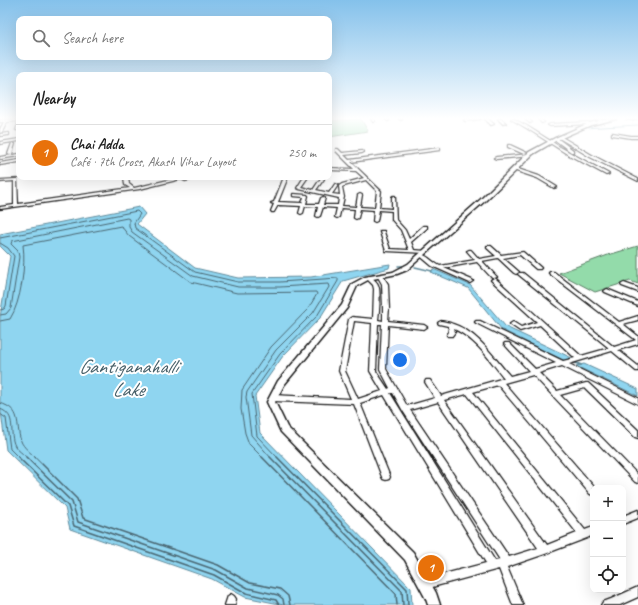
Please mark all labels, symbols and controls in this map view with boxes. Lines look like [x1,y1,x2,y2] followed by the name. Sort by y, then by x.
[16,16,332,60] search box
[30,27,52,49] icon: search
[62,29,123,48] text: Search here
[32,88,75,109] text: Nearby
[70,135,124,154] text: Chai Adda
[42,145,48,161] text: 1
[288,145,316,161] text: 250 m
[70,154,236,170] text: Café · 7th Cross, Akash Vihar Layout
[390,350,410,370] your location
[79,354,182,402] water label: Gantiganahalli Lake
[590,485,626,593] map controls
[590,485,626,521] button: +
[590,521,626,557] button: −
[418,553,444,583] pin: 1
[590,557,626,593] button: locate

